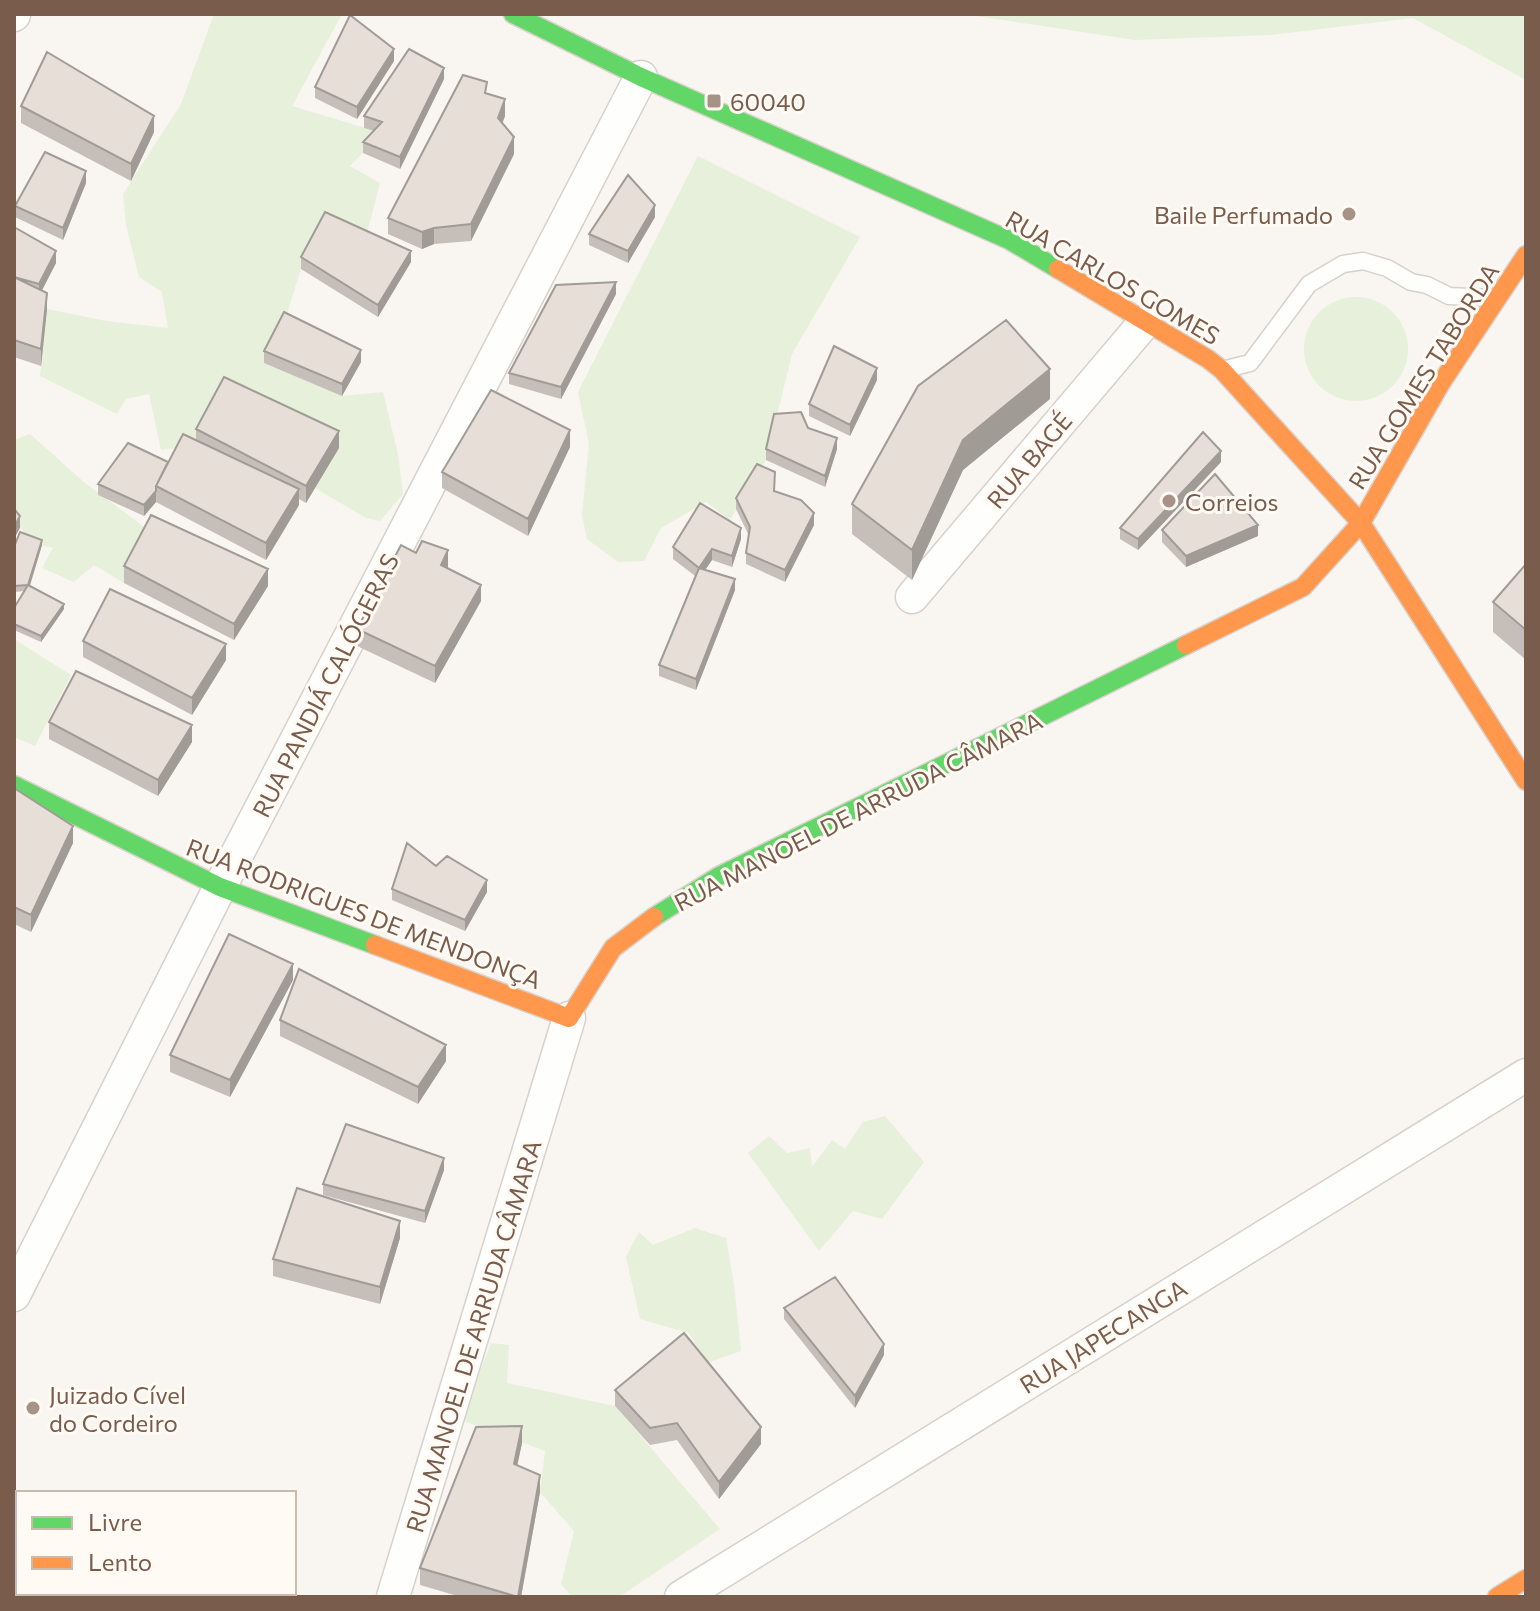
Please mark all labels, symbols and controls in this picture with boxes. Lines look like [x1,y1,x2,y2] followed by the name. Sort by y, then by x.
[730,87,806,116] place label: 60040
[705,92,723,110] marker: 60040
[1154,200,1333,229] place label: Baile Perfumado
[1001,204,1225,350] street label: RUA CARLOS GOMES
[1340,205,1358,223] marker: Baile Perfumado
[1342,258,1504,494] street label: RUA GOMES TABORDA
[980,406,1078,514] street label: RUA BAGÉ
[1185,487,1278,516] place label: Correios
[1160,492,1178,510] marker: Correios
[246,548,404,822] street label: RUA PANDIÁ CALÓGERAS
[669,705,1047,917] street label: RUA MANOEL DE ARRUDA CÂMARA
[183,832,545,994] street label: RUA RODRIGUES DE MENDONÇA
[399,1136,547,1536] street label: RUA MANOEL DE ARRUDA CÂMARA
[1014,1273,1192,1399] street label: RUA JAPECANGA
[49,1380,186,1437] place label: Juizado Cível do Cordeiro
[24,1399,42,1417] marker: Juizado Cível do Cordeiro
[16,1491,296,1595] legend
[88,1507,142,1536] text: Livre
[88,1547,152,1576] text: Lento

